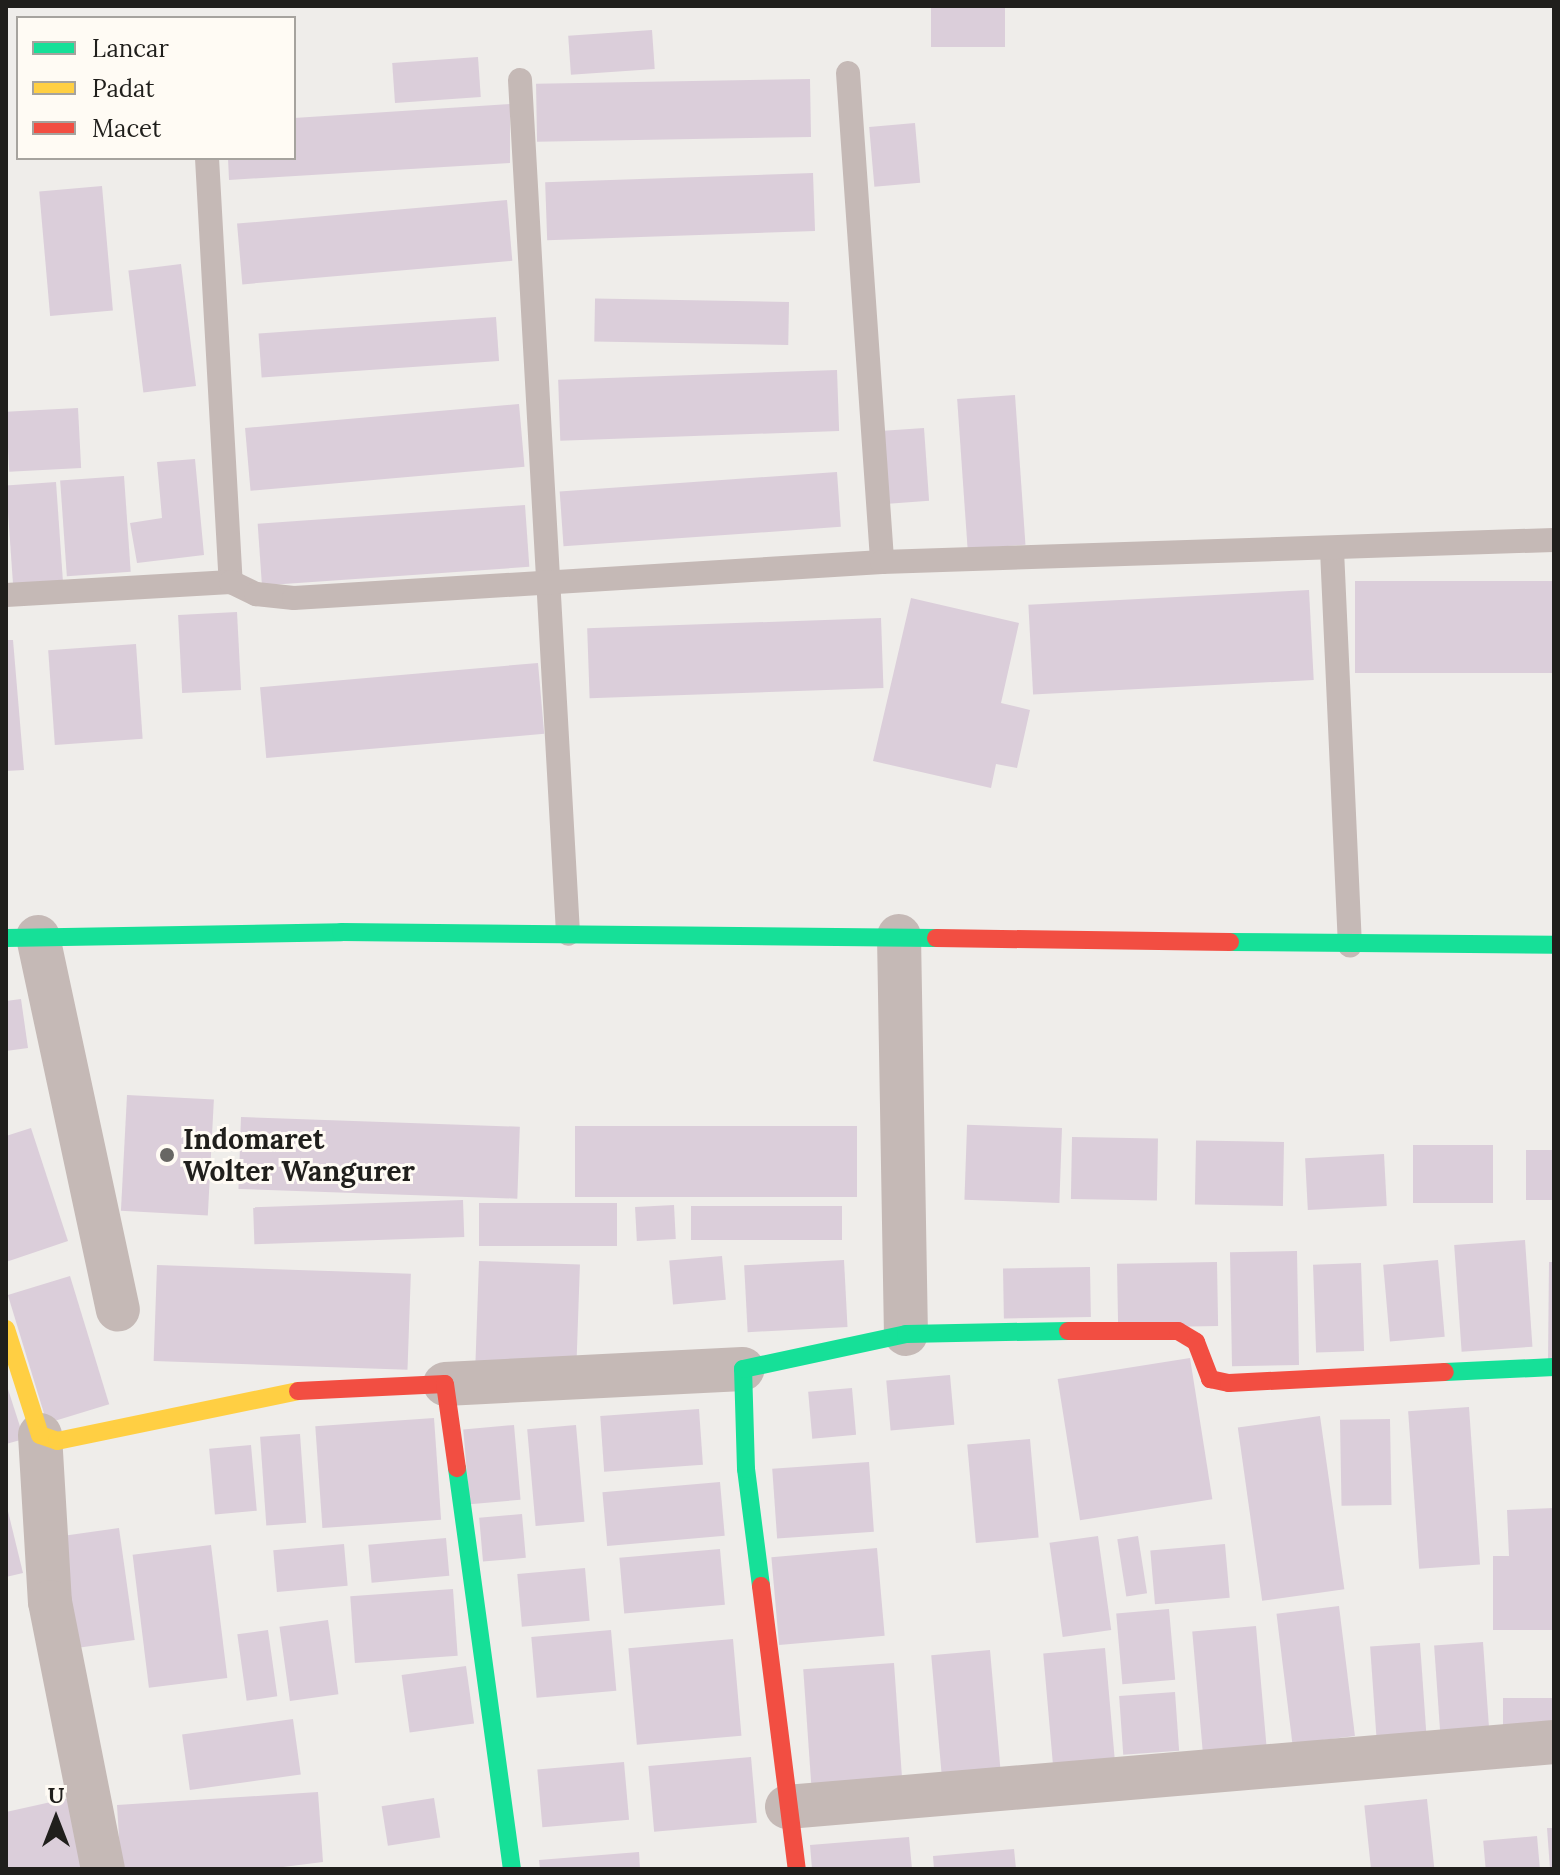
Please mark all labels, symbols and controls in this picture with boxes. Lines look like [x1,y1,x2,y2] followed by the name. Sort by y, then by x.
[16,16,296,160] legend
[92,33,169,64] text: Lancar
[92,73,155,104] text: Padat
[92,113,161,144] text: Macet
[183,1122,415,1188] place label: Indomaret Wolter Wangurer
[158,1146,176,1164] marker: Indomaret Wolter Wangurer
[16,1779,96,1859] north arrow
[48,1781,64,1809] text: U

